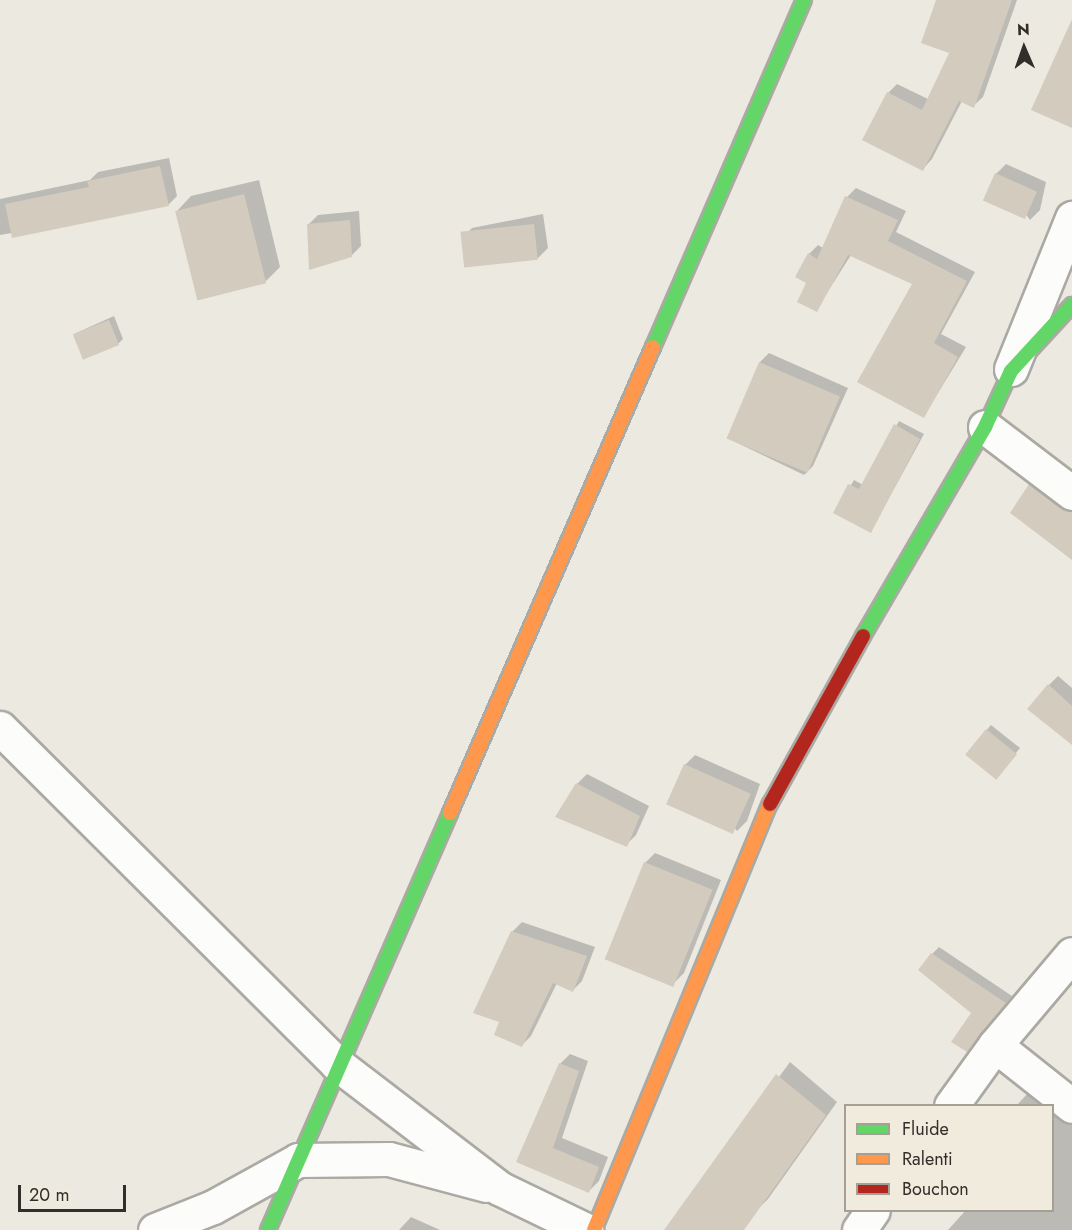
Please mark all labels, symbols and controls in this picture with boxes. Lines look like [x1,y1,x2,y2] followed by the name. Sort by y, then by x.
[994,18,1054,78] north arrow
[1017,18,1030,41] text: N
[844,1104,1054,1212] legend
[902,1116,949,1142] text: Fluide
[902,1146,953,1172] text: Ralenti
[21,1173,129,1211] scale bar
[902,1176,969,1202] text: Bouchon
[29,1182,69,1208] text: 20 m

